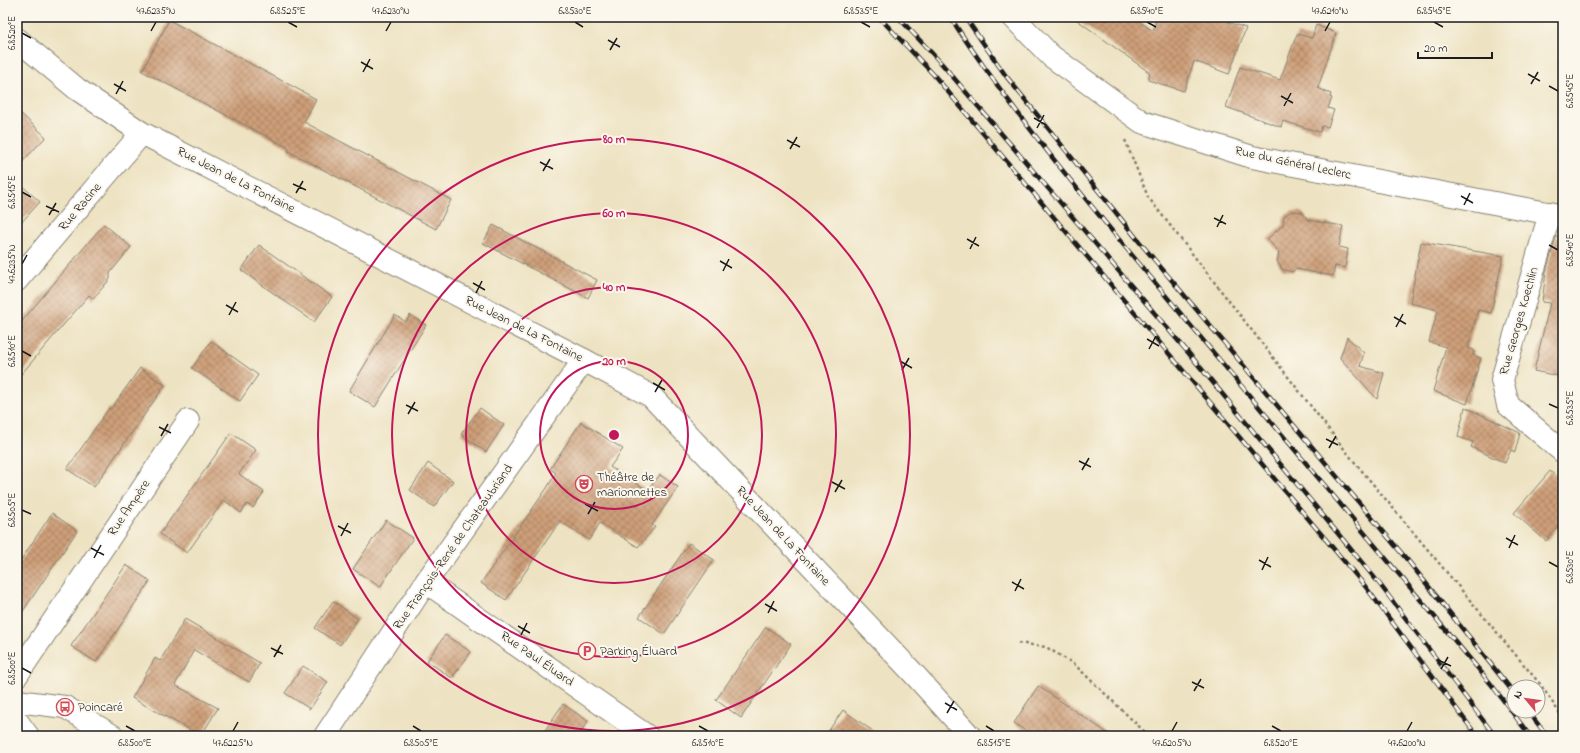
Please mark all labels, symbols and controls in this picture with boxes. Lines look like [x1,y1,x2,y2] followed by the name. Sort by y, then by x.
[137,4,176,19] text: 47.6235°N
[270,4,306,19] text: 6.8525°E
[372,4,410,19] text: 47.6230°N
[558,4,592,19] text: 6.8530°E
[844,4,878,19] text: 6.8535°E
[1130,4,1164,19] text: 6.8540°E
[1312,4,1349,19] text: 47.6210°N
[1417,4,1451,19] text: 6.8545°E
[5,16,20,50] text: 6.8520°E
[1418,34,1492,60] scale bar
[1424,40,1447,58] text: 20 m
[1563,74,1578,108] text: 6.8545°E
[602,131,626,149] text: 80 m
[1233,141,1353,185] street label: Rue du Général Leclerc
[174,142,299,218] street label: Rue Jean de La Fontaine
[5,175,20,209] text: 6.8515°E
[54,178,106,235] street label: Rue Racine
[602,205,626,223] text: 60 m
[1563,233,1578,267] text: 6.8540°E
[5,244,20,283] text: 47.6235°N
[1494,265,1544,378] street label: Rue Georges Koechlin
[602,279,626,297] text: 40 m
[462,291,587,367] street label: Rue Jean de La Fontaine
[5,335,20,367] text: 6.8510°E
[601,353,626,371] text: 20 m
[1563,391,1578,425] text: 6.8535°E
[607,428,621,442] centre of rings
[388,460,518,634] street label: Rue François-René de Chateaubriand
[597,468,667,502] place label: Théâtre de marionnettes
[574,474,594,494] theatre icon: Théâtre de marionnettes
[103,476,155,540] street label: Rue Ampère
[732,482,835,590] street label: Rue Jean de La Fontaine
[5,493,20,527] text: 6.8505°E
[1563,550,1578,584] text: 6.8530°E
[496,627,578,692] street label: Rue Paul Éluard
[577,641,597,661] parking icon: Parking Éluard
[600,642,678,662] place label: Parking Éluard
[5,651,20,685] text: 6.8500°E
[1506,679,1546,719] north arrow
[1509,688,1527,702] text: N
[55,697,75,717] bus stop icon: Poincaré
[78,698,123,717] place label: Poincaré
[118,736,152,751] text: 6.8500°E
[213,736,253,751] text: 47.6225°N
[404,736,438,751] text: 6.8505°E
[692,736,724,751] text: 6.8510°E
[977,736,1011,751] text: 6.8515°E
[1152,736,1192,751] text: 47.6205°N
[1264,736,1298,751] text: 6.8520°E
[1388,736,1426,751] text: 47.6200°N

